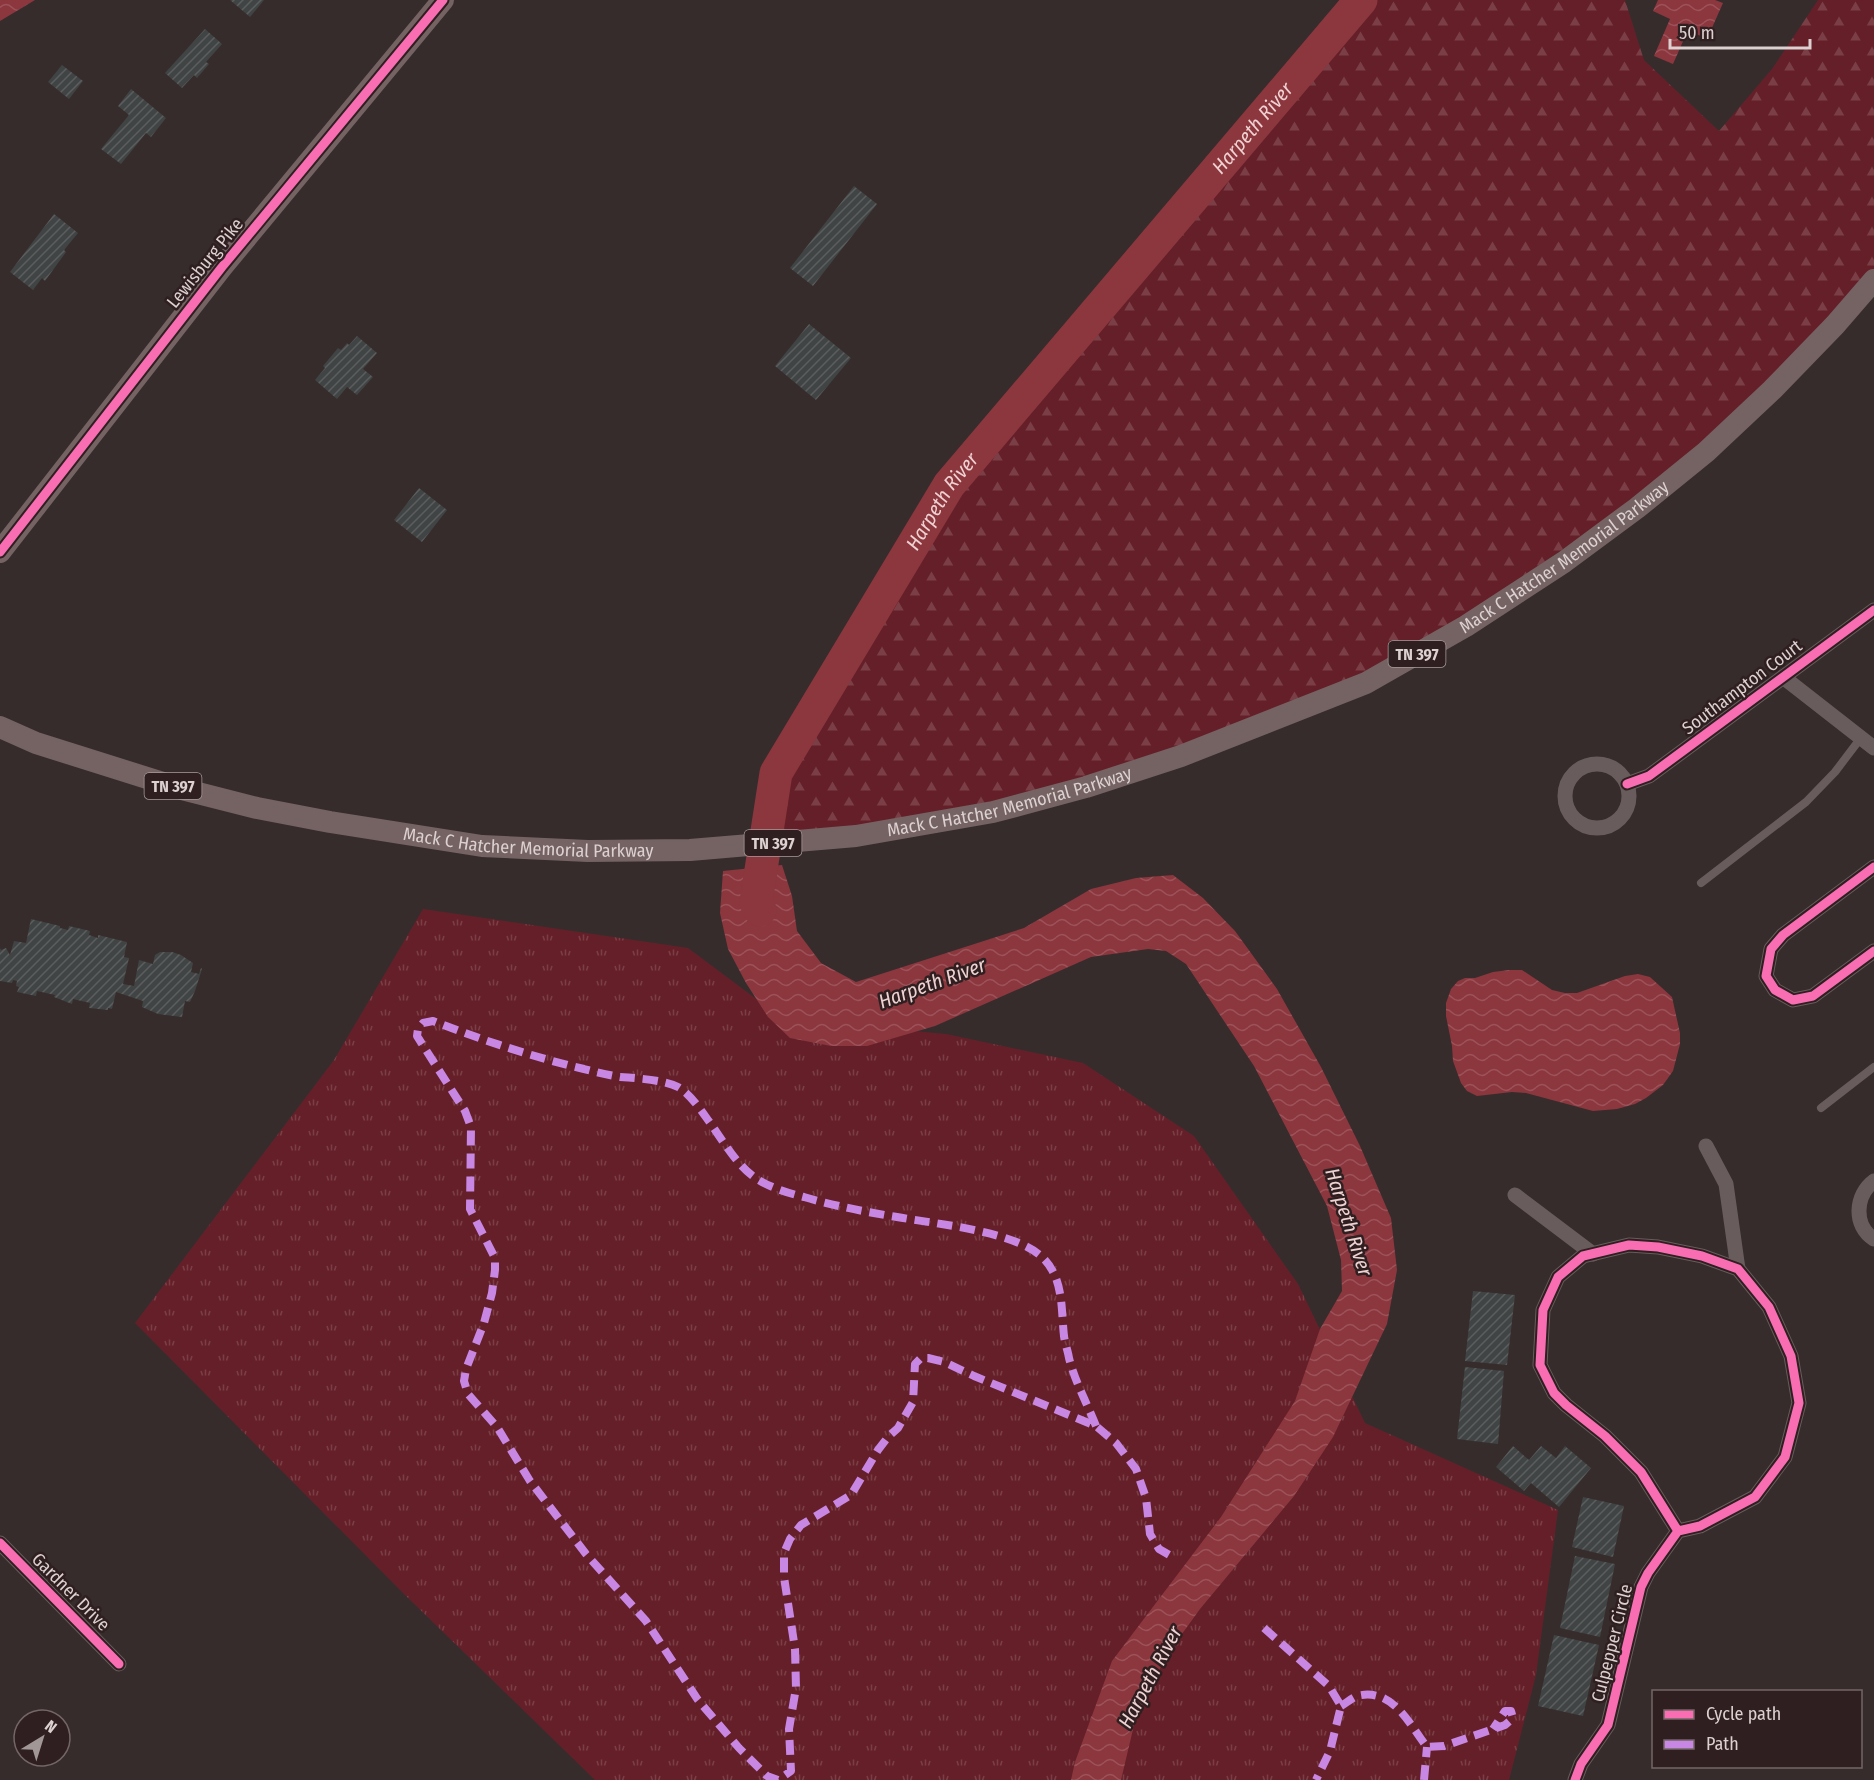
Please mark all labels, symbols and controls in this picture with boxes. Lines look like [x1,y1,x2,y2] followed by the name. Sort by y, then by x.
[1670,12,1810,50] scale bar
[1679,22,1715,44] text: 50 m
[1207,77,1299,178] water label: Harpeth River
[162,214,248,312] street label: Lewisburg Pike
[901,447,984,554] water label: Harpeth River
[1455,476,1673,638] street label: Mack C Hatcher Memorial Parkway
[1678,635,1806,739] street label: Southampton Court
[1388,641,1446,667] road number: TN 397
[885,762,1134,841] street label: Mack C Hatcher Memorial Parkway
[144,773,201,799] road number: TN 397
[402,823,653,862] street label: Mack C Hatcher Memorial Parkway
[744,830,802,856] road number: TN 397
[875,952,990,1013] water label: Harpeth River
[1320,1165,1378,1280] water label: Harpeth River
[27,1548,115,1636] street label: Gardner Drive
[1587,1582,1637,1704] street label: Culpepper Circle
[1113,1621,1187,1732] water label: Harpeth River
[1652,1690,1862,1768] legend
[1706,1703,1781,1725] text: Cycle path
[12,1708,72,1768] north arrow
[41,1716,61,1737] text: N
[1706,1733,1739,1755] text: Path

